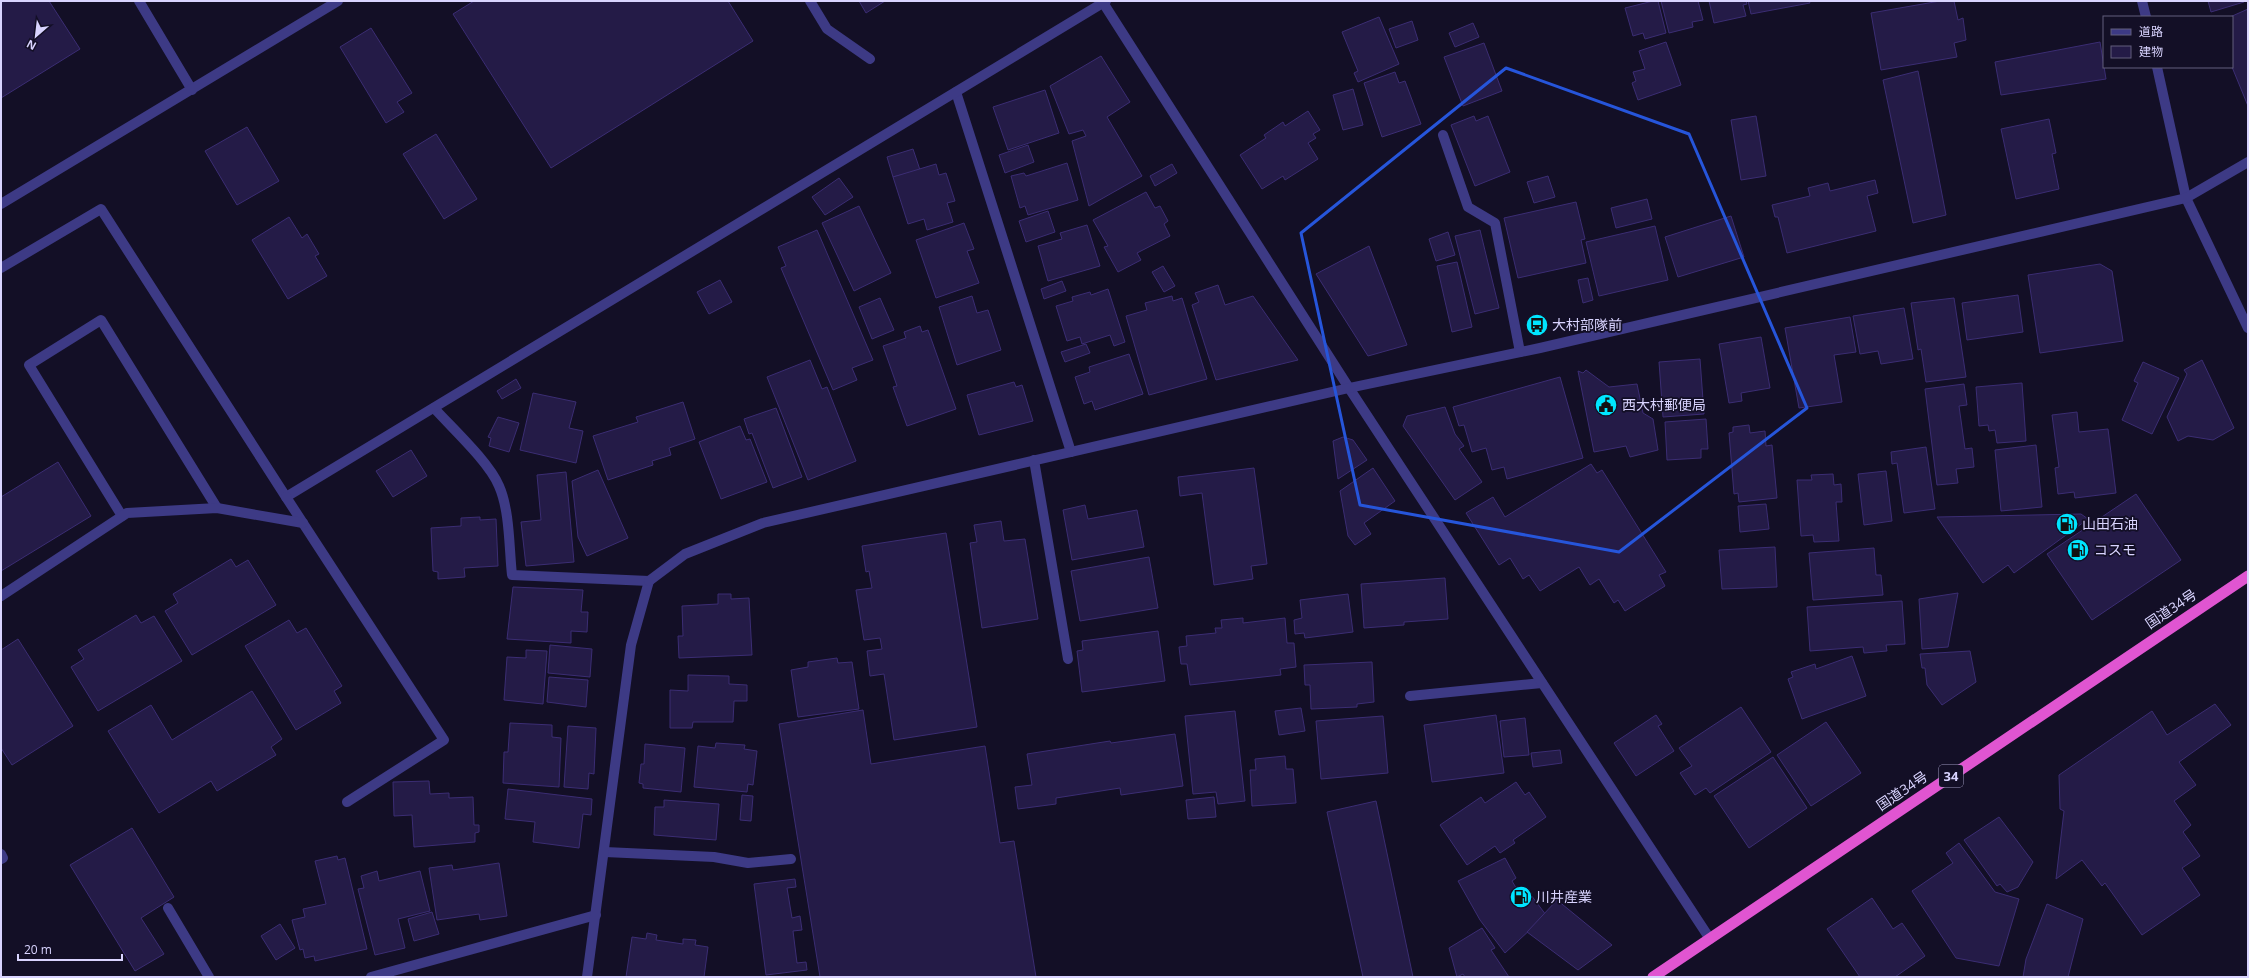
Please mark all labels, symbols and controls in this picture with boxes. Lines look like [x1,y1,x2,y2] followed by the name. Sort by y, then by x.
[16,16,56,56] north arrow
[2103,16,2233,68] legend
[2139,23,2163,40] text: 道路
[24,37,39,54] text: N
[2139,43,2163,60] text: 建物
[1524,312,1550,338] bus stop icon: 大村部隊前
[1552,315,1622,334] place label: 大村部隊前
[1593,392,1619,418] public building icon: 西大村郵便局
[1622,395,1706,414] place label: 西大村郵便局
[2054,511,2080,537] fuel station icon: 山田石油
[2082,514,2138,533] place label: 山田石油
[2065,537,2091,563] fuel station icon: コスモ
[2094,540,2136,559] place label: コスモ
[2141,584,2200,633] street label: 国道34号
[1939,765,1963,787] road number: 34
[1872,766,1931,815] street label: 国道34号
[1508,884,1534,910] fuel station icon: 川井産業
[1536,887,1592,906] place label: 川井産業
[18,936,122,962] scale bar
[24,941,52,958] text: 20 m

